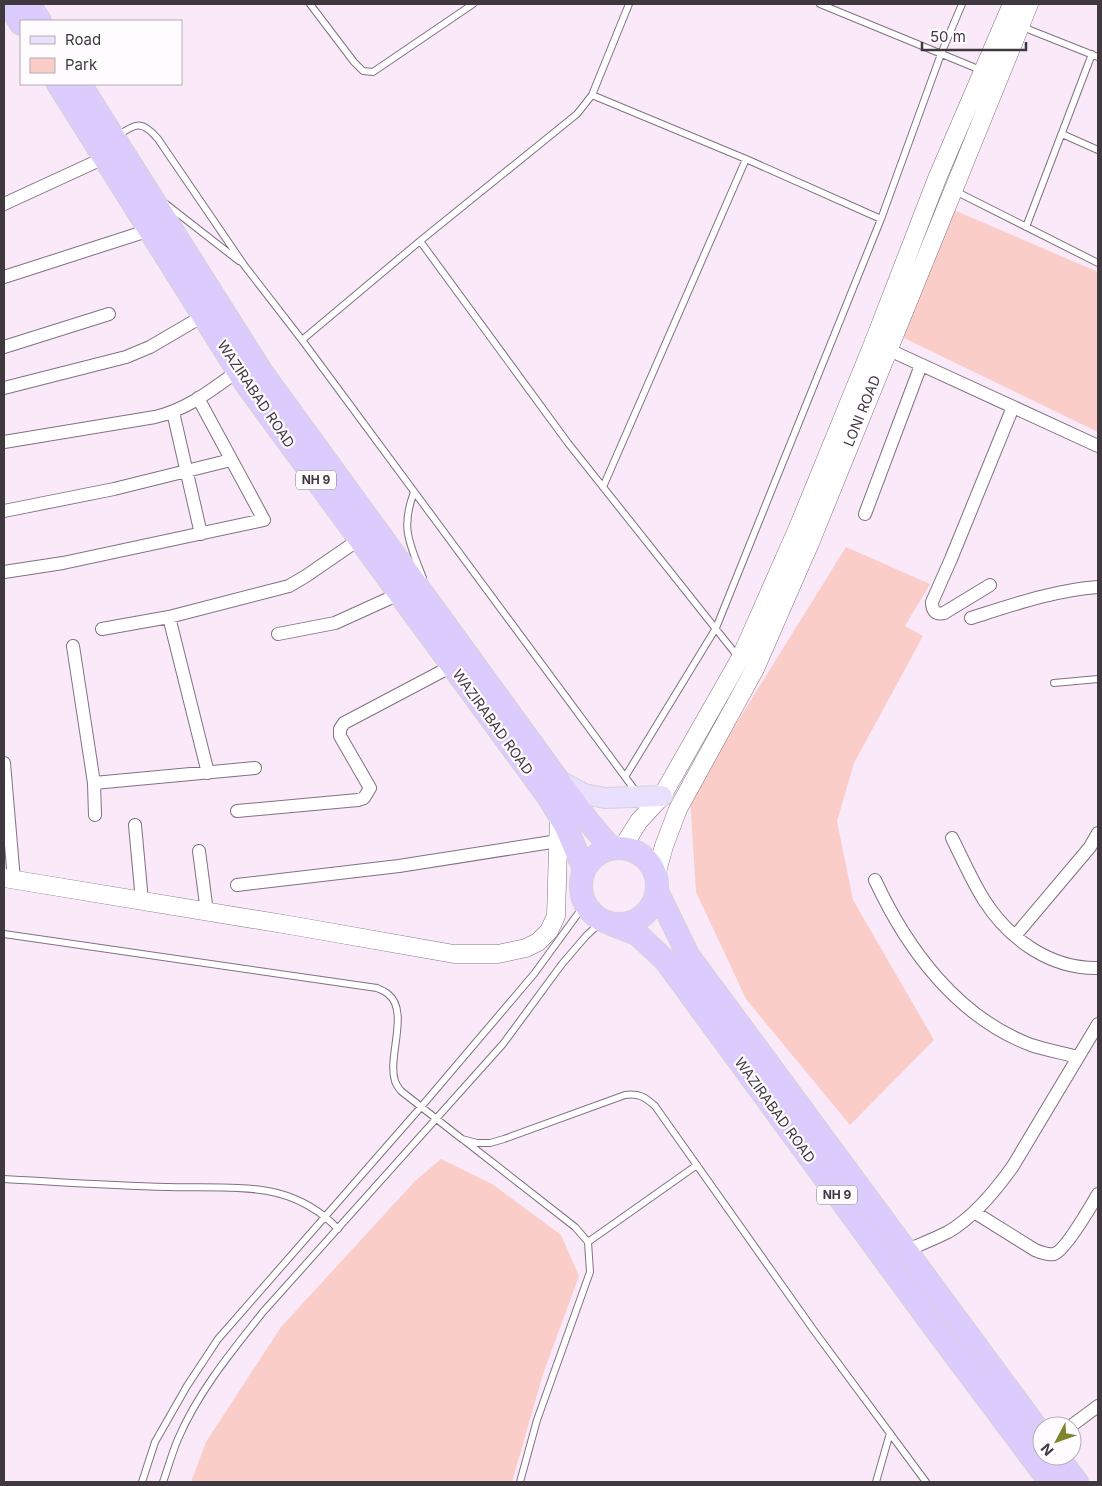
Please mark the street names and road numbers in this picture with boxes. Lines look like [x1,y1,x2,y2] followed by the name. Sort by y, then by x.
[214,337,299,451] street label: WAZIRABAD ROAD
[840,373,884,449] street label: LONI ROAD
[296,470,336,490] road number: NH 9
[450,666,537,778] street label: WAZIRABAD ROAD
[732,1054,819,1166] street label: WAZIRABAD ROAD
[817,1186,857,1204] road number: NH 9

